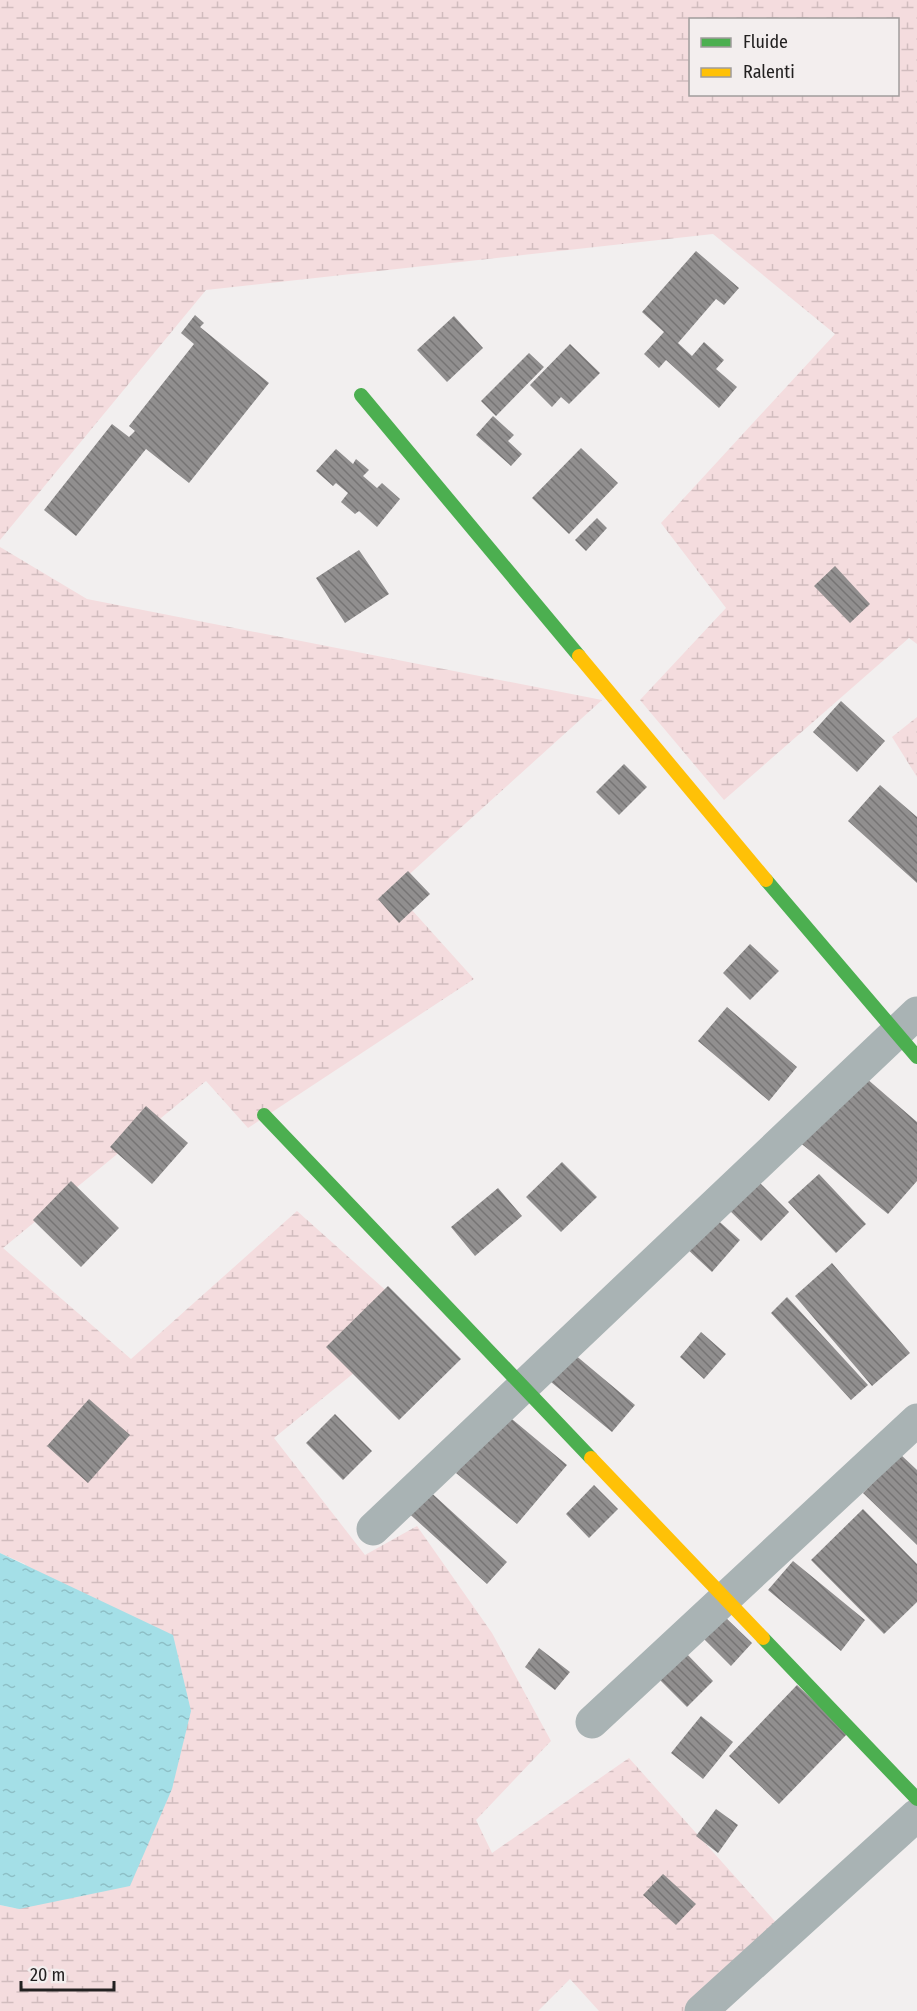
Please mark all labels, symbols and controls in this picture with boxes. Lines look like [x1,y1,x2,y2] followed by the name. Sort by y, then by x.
[689,18,899,96] legend
[743,31,788,53] text: Fluide
[743,61,795,83] text: Ralenti
[21,1954,114,1992] scale bar
[30,1964,65,1986] text: 20 m

